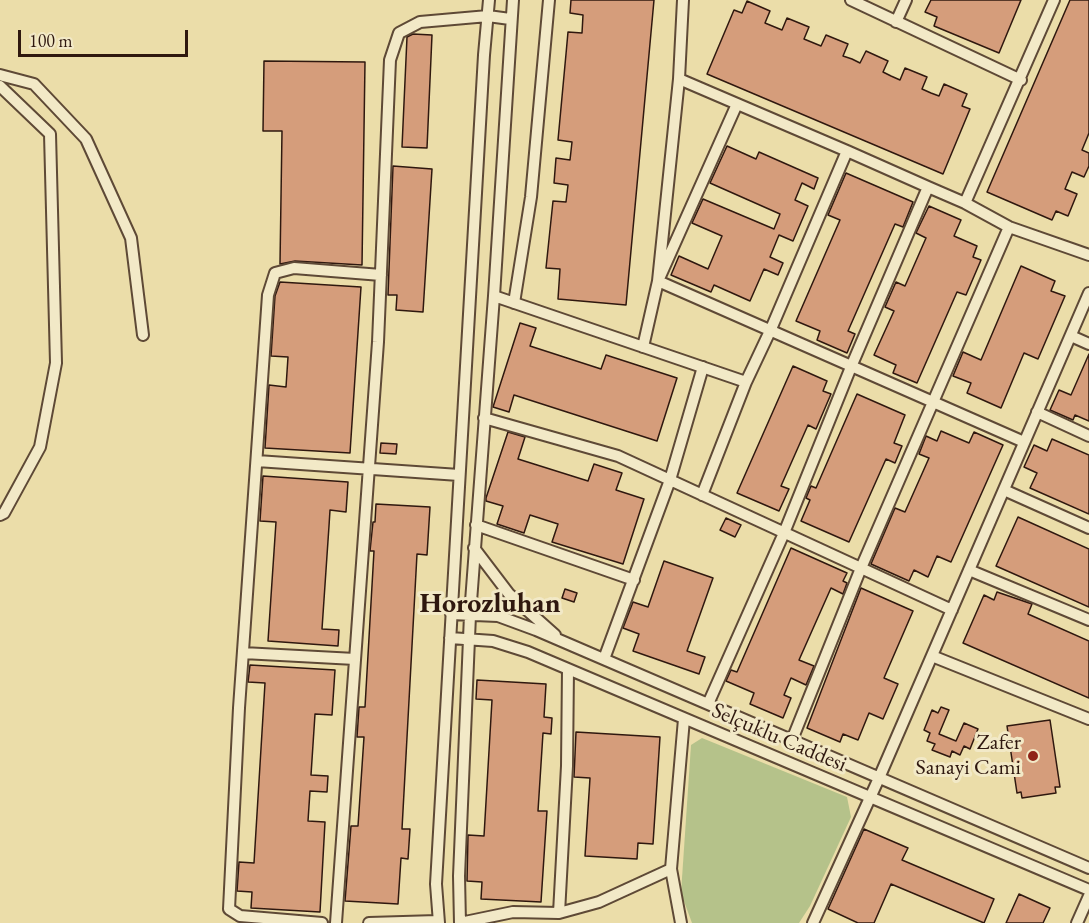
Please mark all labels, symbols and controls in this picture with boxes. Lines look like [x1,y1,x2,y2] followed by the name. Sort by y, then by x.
[21,18,190,56] scale bar
[29,29,73,52] text: 100 m
[420,587,560,621] district label: Horozluhan
[708,698,850,778] street label: Selçuklu Caddesi
[915,730,1021,782] place label: Zafer Sanayi Cami
[1026,749,1040,763] marker: Zafer Sanayi Cami

